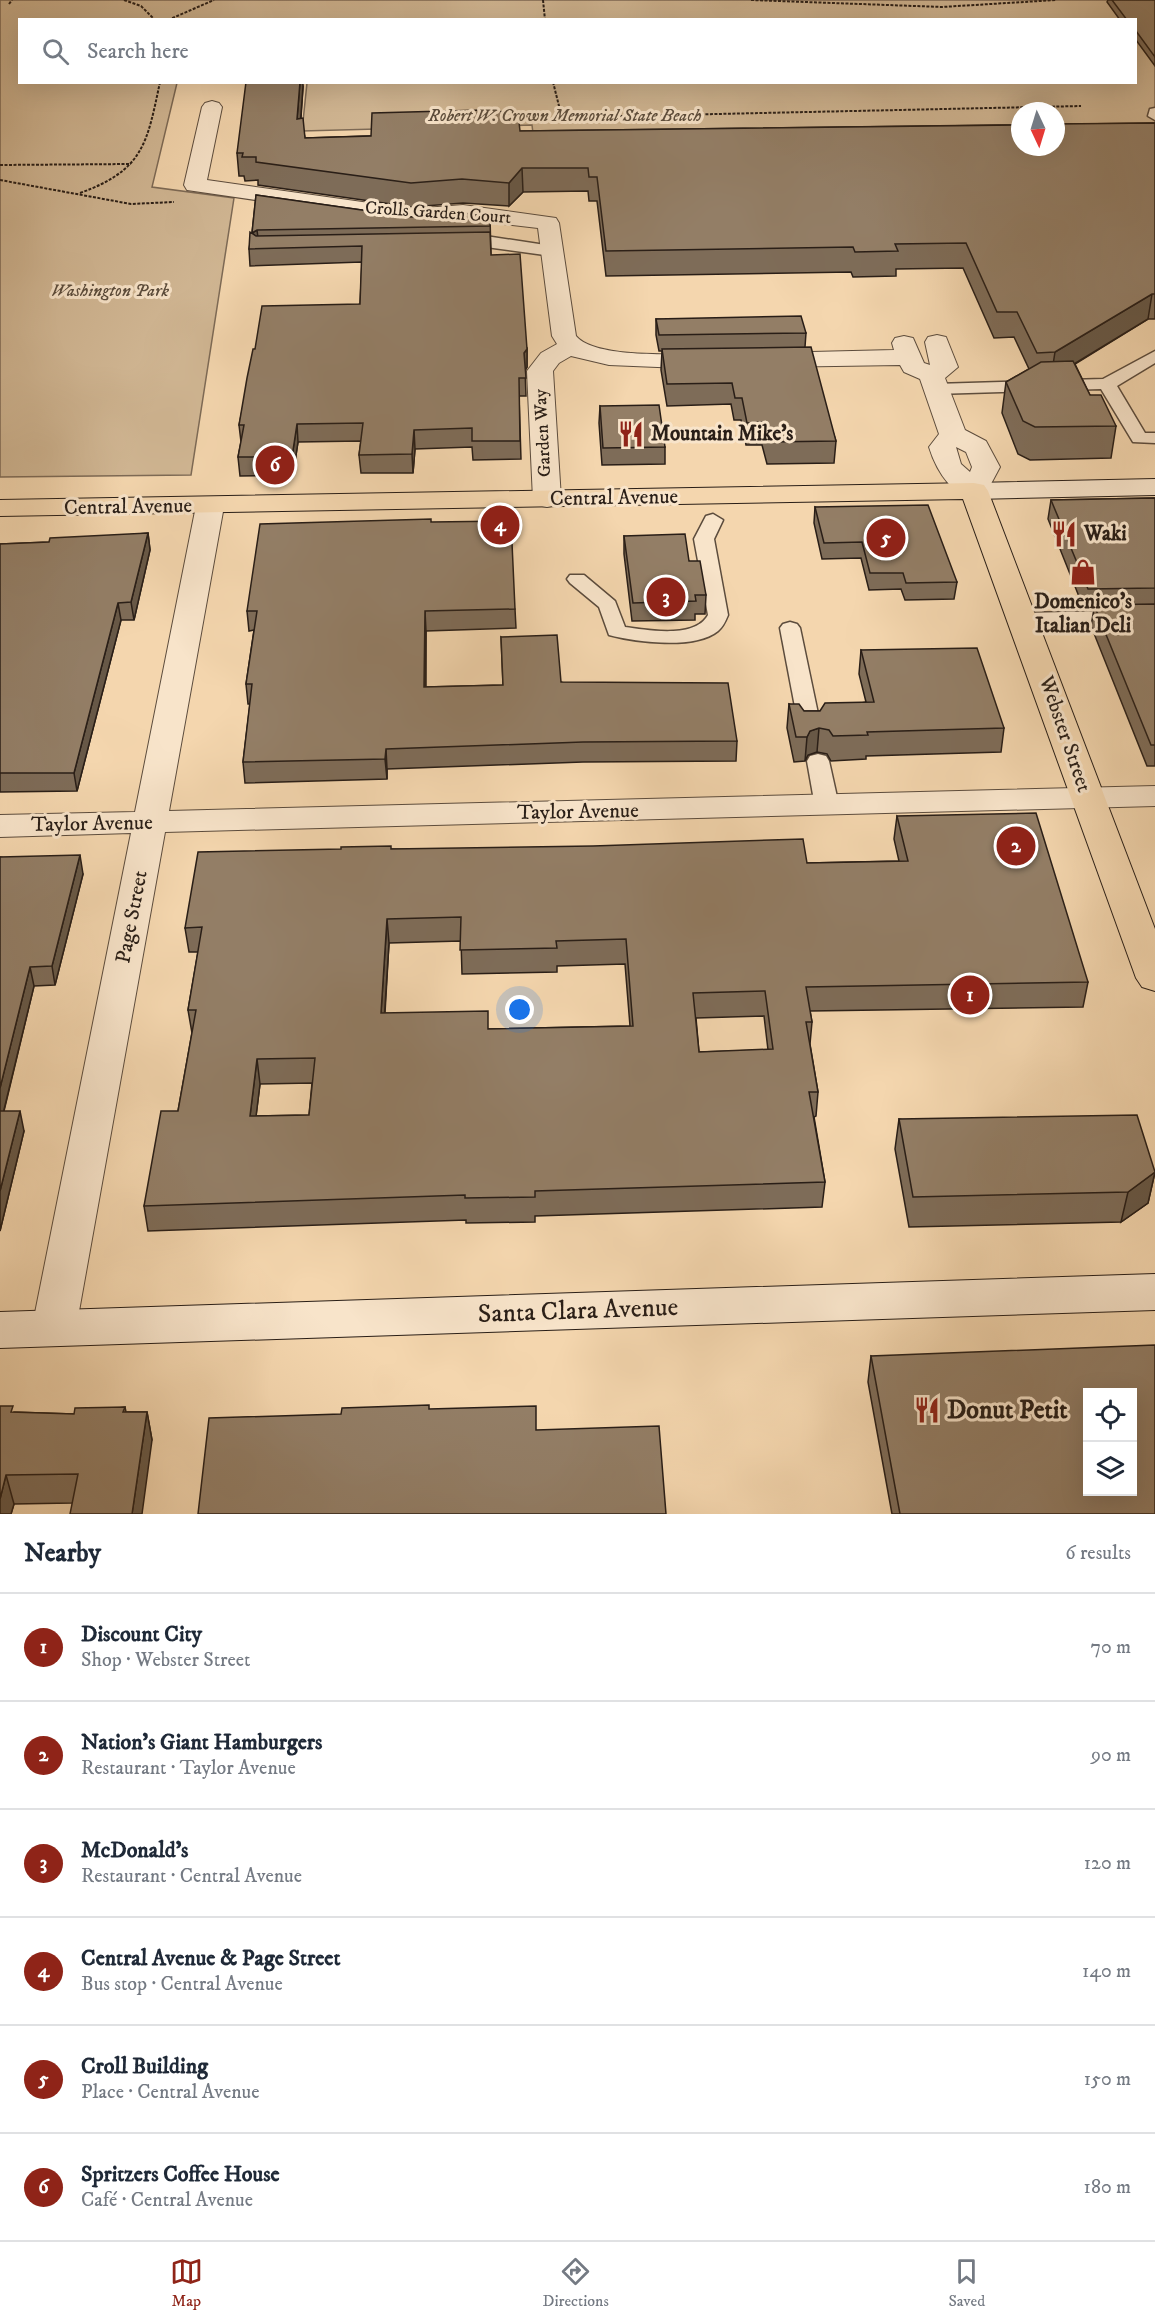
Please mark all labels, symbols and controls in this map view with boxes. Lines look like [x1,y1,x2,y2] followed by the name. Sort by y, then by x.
[18,18,1137,84] search box
[39,35,72,68] icon: search
[87,38,189,65] text: Search here
[1011,102,1065,156] north arrow
[427,105,702,127] park label: Robert W. Crown Memorial State Beach
[364,197,512,229] street label: Crolls Garden Court
[51,280,169,302] park label: Washington Park
[530,388,556,478] street label: Garden Way
[616,419,646,449] restaurant icon: Mountain Mike's
[651,421,793,447] place label: Mountain Mike's
[256,442,294,488] pin: 6
[550,484,679,512] street label: Central Avenue
[64,493,193,521] street label: Central Avenue
[480,502,520,548] pin: 4
[866,516,906,560] pin: 5
[1049,519,1079,549] restaurant icon: Waki
[1083,521,1127,547] place label: Waki
[1068,557,1098,587] shop icon: Domenico's Italian Deli
[646,574,686,620] pin: 3
[1034,589,1132,639] place label: Domenico's Italian Deli
[1033,672,1097,796] street label: Webster Street
[517,798,639,826] street label: Taylor Avenue
[31,810,153,838] street label: Taylor Avenue
[996,824,1036,868] pin: 2
[110,868,154,966] street label: Page Street
[950,972,990,1018] pin: 1
[505,995,534,1024] your location
[477,1291,679,1331] street label: Santa Clara Avenue
[1083,1388,1137,1496] map controls
[1083,1388,1137,1442] button: locate
[947,1394,1068,1427] place label: Donut Petit
[912,1395,942,1425] restaurant icon: Donut Petit
[1083,1442,1137,1496] button: layers
[24,1537,101,1570] text: Nearby
[1065,1541,1131,1566] text: 6 results
[81,1621,202,1648] text: Discount City
[40,1635,47,1660] text: 1
[1090,1635,1131,1660] text: 70 m
[81,1648,250,1673] text: Shop · Webster Street
[81,1729,322,1756] text: Nation's Giant Hamburgers
[39,1743,48,1768] text: 2
[1091,1743,1131,1768] text: 90 m
[81,1756,296,1781] text: Restaurant · Taylor Avenue
[81,1837,188,1864] text: McDonald's
[40,1851,47,1876] text: 3
[1084,1851,1131,1876] text: 120 m
[81,1864,302,1889] text: Restaurant · Central Avenue
[81,1945,341,1972] text: Central Avenue & Page Street
[38,1959,49,1984] text: 4
[1082,1959,1131,1984] text: 140 m
[81,1972,283,1997] text: Bus stop · Central Avenue
[81,2053,208,2080] text: Croll Building
[39,2067,48,2092] text: 5
[1084,2067,1131,2092] text: 150 m
[81,2080,260,2105] text: Place · Central Avenue
[81,2161,280,2188] text: Spritzers Coffee House
[38,2175,49,2200] text: 6
[1084,2175,1131,2200] text: 180 m
[81,2188,253,2213] text: Café · Central Avenue
[170,2255,203,2311] tab: Map
[542,2255,609,2311] tab: Directions
[948,2255,985,2311] tab: Saved

